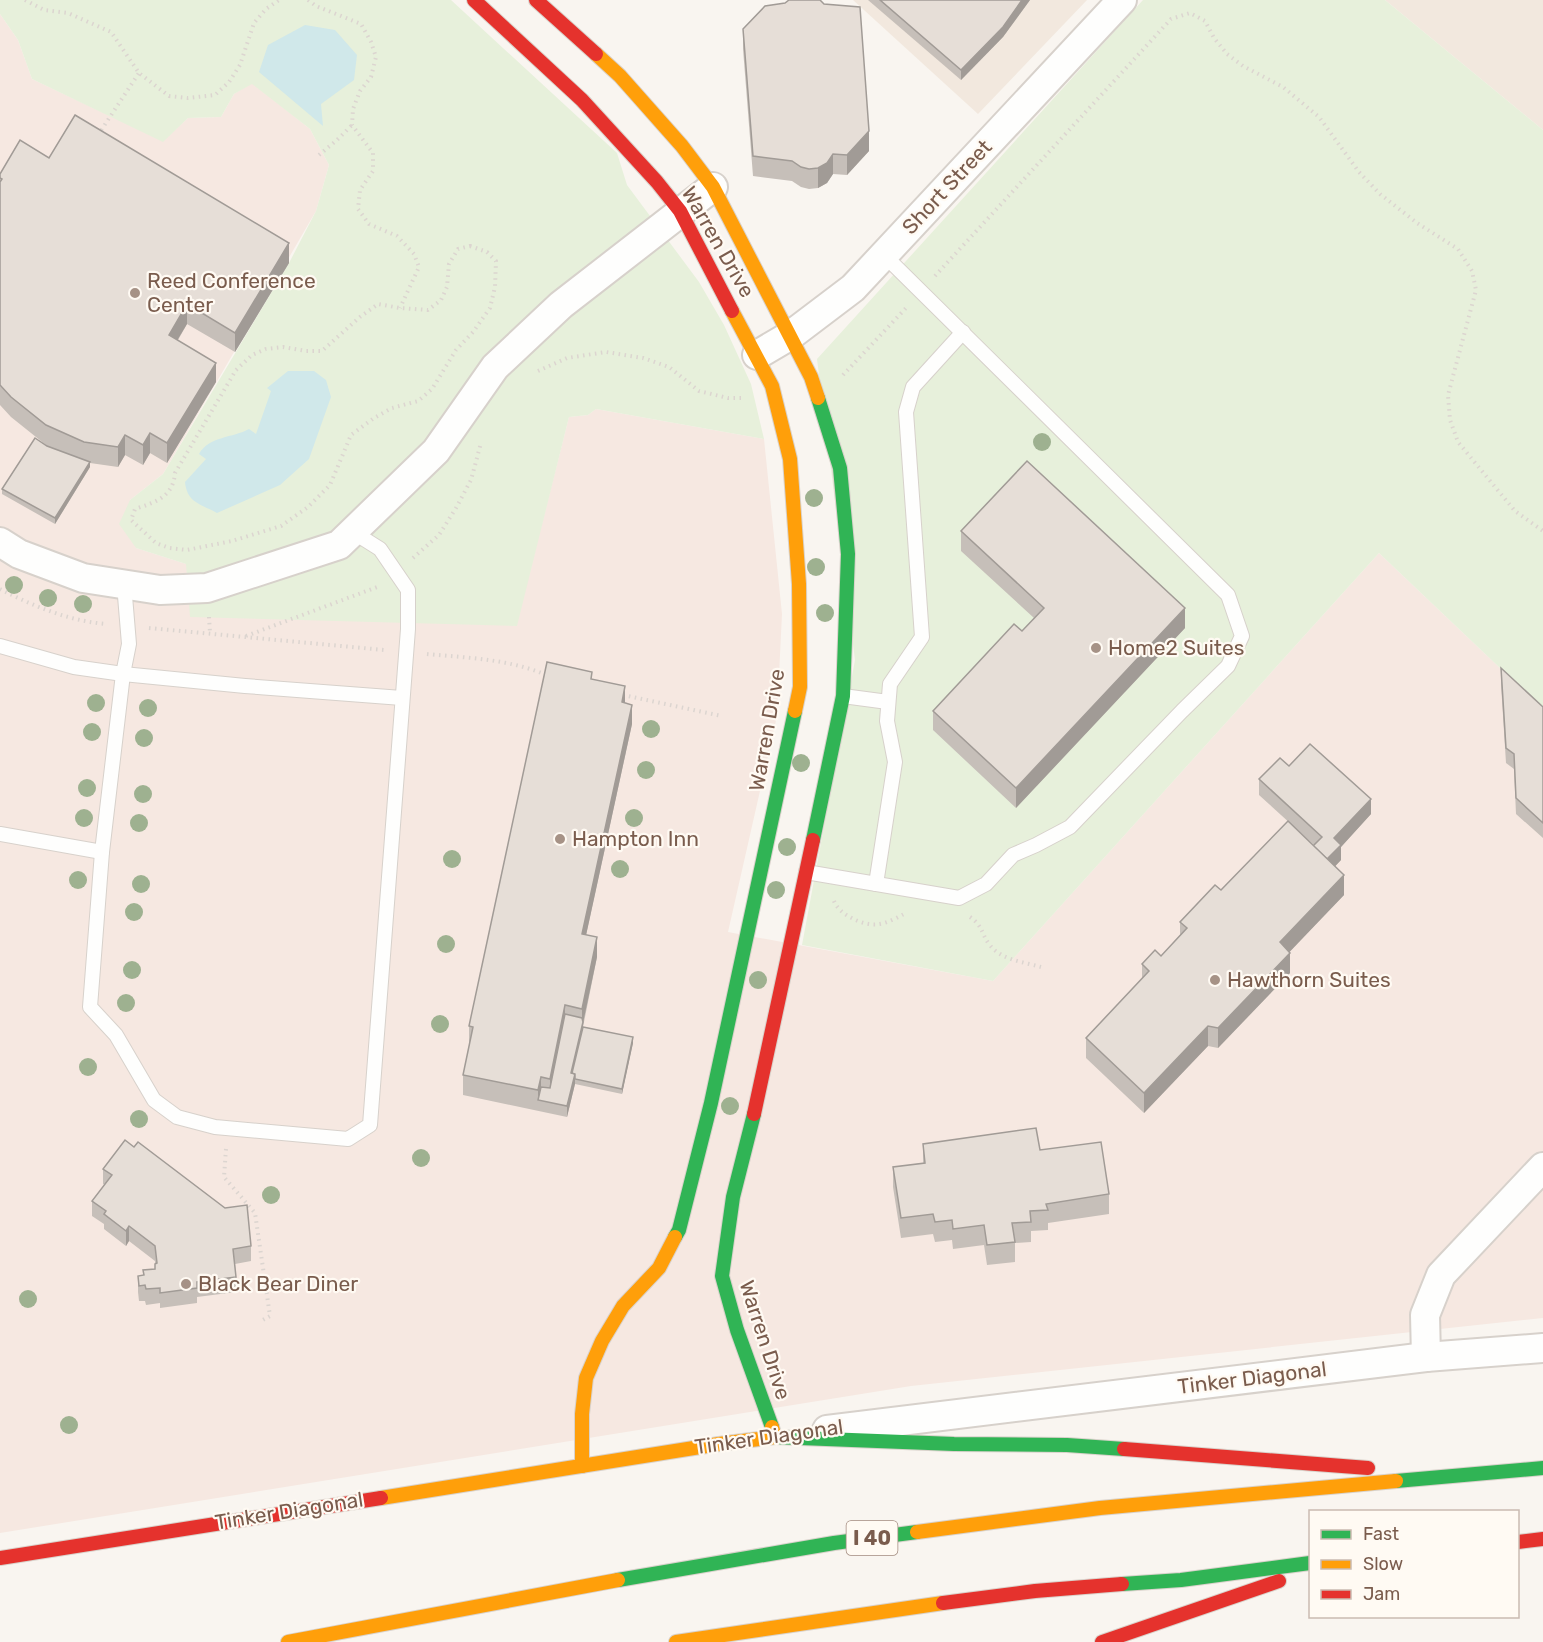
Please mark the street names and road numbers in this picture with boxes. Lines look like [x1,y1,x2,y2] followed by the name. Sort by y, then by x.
[897,134,997,239] street label: Short Street
[677,182,760,302] street label: Warren Drive
[743,667,790,793] street label: Warren Drive
[734,1277,797,1403] street label: Warren Drive
[1176,1356,1328,1399] street label: Tinker Diagonal
[693,1414,845,1459] street label: Tinker Diagonal
[213,1486,365,1535] street label: Tinker Diagonal
[846,1521,898,1555] road number: I 40

